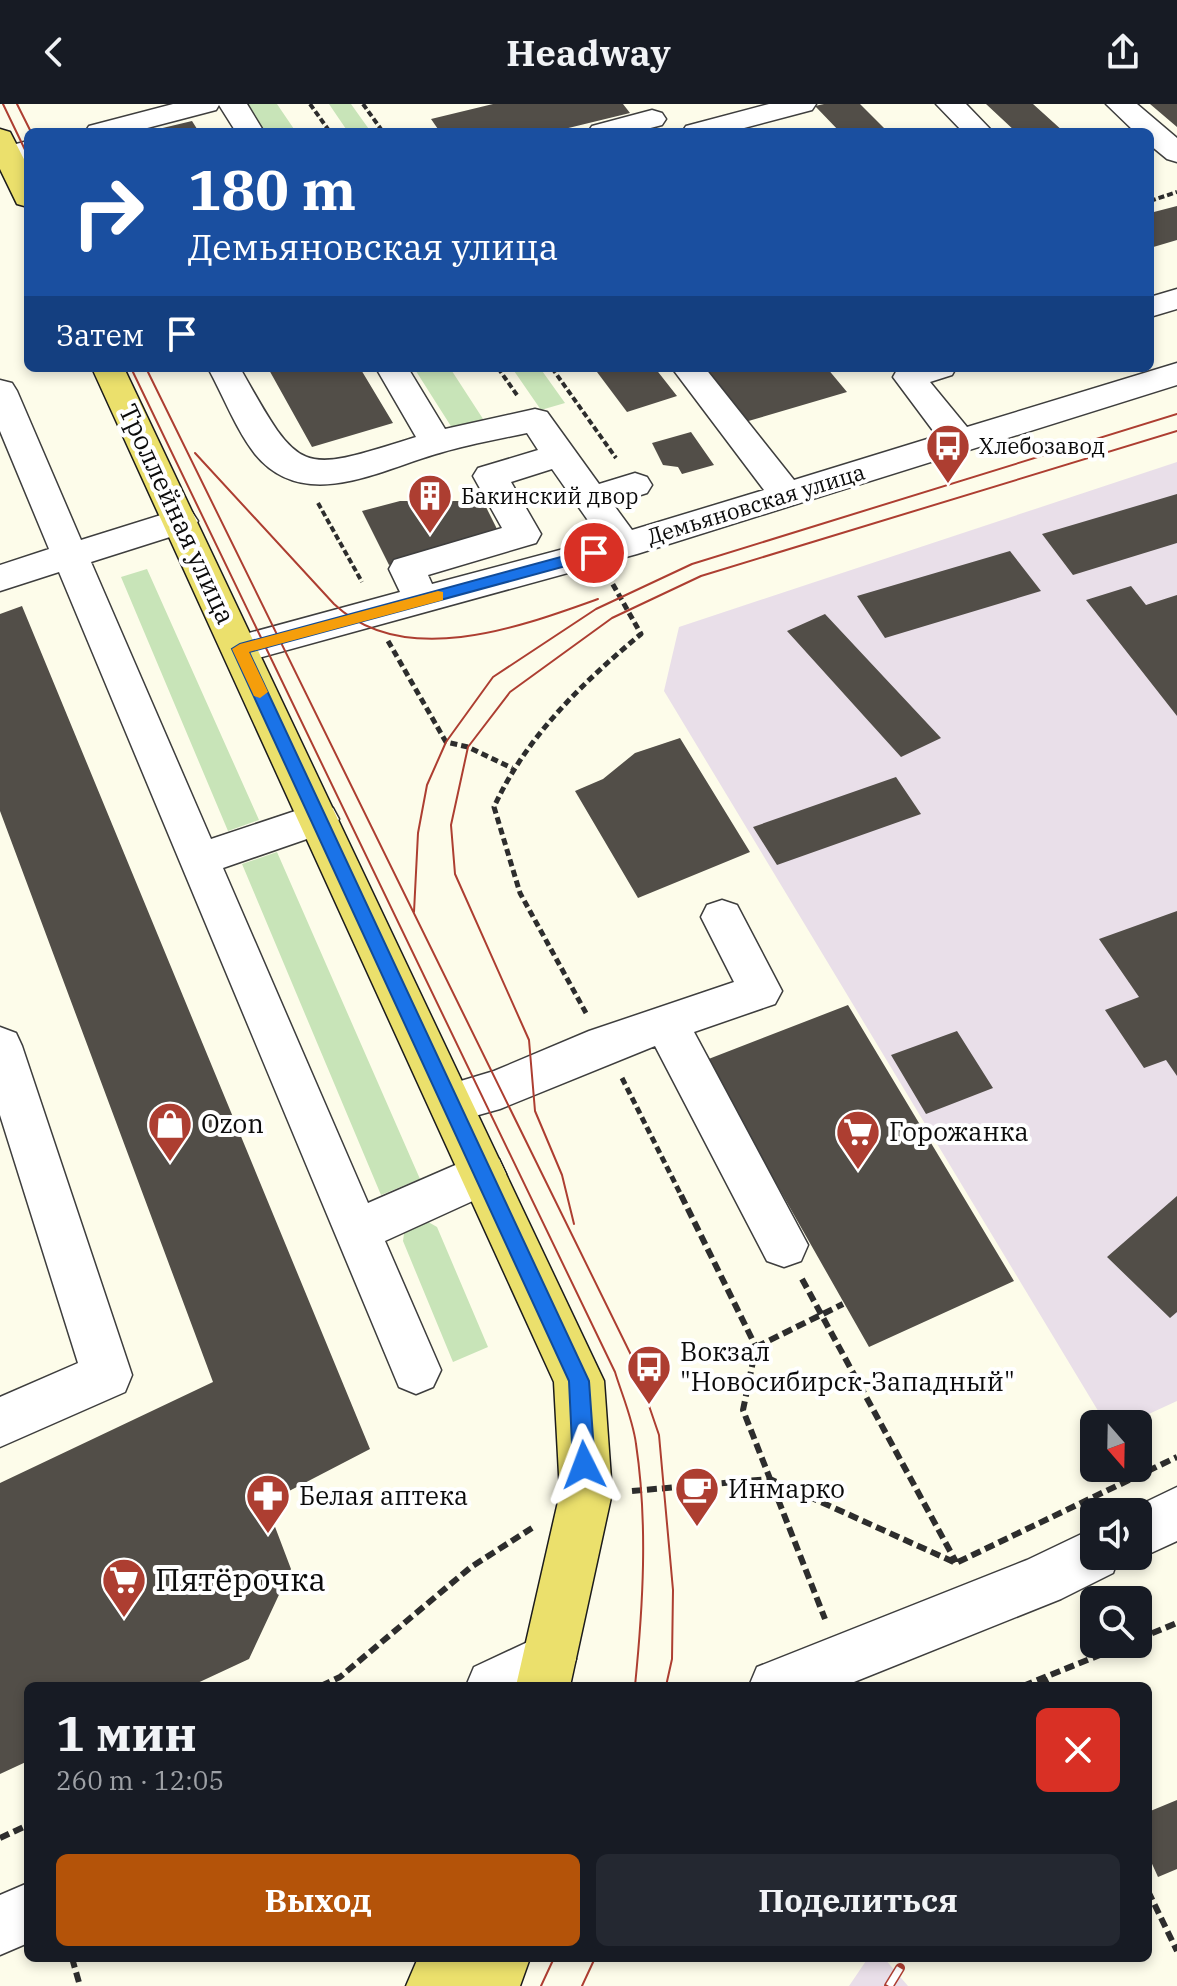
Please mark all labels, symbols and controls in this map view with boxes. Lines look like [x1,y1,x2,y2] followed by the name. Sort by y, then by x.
[506,29,671,76] text: Headway
[32,30,76,74] icon: back
[1101,30,1145,74] icon: share
[188,153,356,225] text: 180 m
[56,160,160,264] icon: right
[188,223,558,270] text: Демьяновская улица
[160,312,204,356] icon: arrive
[56,315,144,354] text: Затем
[112,398,244,629] street label: Троллейная улица
[924,422,972,485] bus stop icon: Хлебозавод
[979,431,1105,460] place label: Хлебозавод
[643,457,868,550] street label: Демьяновская улица
[406,472,454,535] building icon: Бакинский двор
[461,481,639,510] place label: Бакинский двор
[560,519,628,587] pin
[572,531,616,575] icon: arrive
[146,1100,194,1163] shop icon: Ozon
[201,1106,264,1140] place label: Ozon
[834,1108,882,1171] supermarket icon: Горожанка
[889,1114,1029,1148] place label: Горожанка
[680,1334,1015,1398] place label: Вокзал "Новосибирск-Западный"
[625,1343,673,1406] bus stop icon: Вокзал "Новосибирск-Западный"
[1080,1410,1152,1482] north arrow
[1080,1410,1152,1658] map controls
[542,1423,626,1507] position arrow
[673,1465,721,1528] cafe icon: Инмарко
[728,1471,845,1505] place label: Инмарко
[244,1472,292,1535] pharmacy icon: Белая аптека
[299,1478,468,1512] place label: Белая аптека
[1080,1498,1152,1570] button: sound
[100,1556,148,1619] supermarket icon: Пятёрочка
[155,1558,326,1600] place label: Пятёрочка
[1080,1586,1152,1658] button: search
[56,1702,197,1764] text: 1 мин
[1036,1708,1120,1792] button: close
[56,1763,224,1797] text: 260 m · 12:05
[56,1854,580,1946] button: Выход
[596,1854,1120,1946] button: Поделиться

